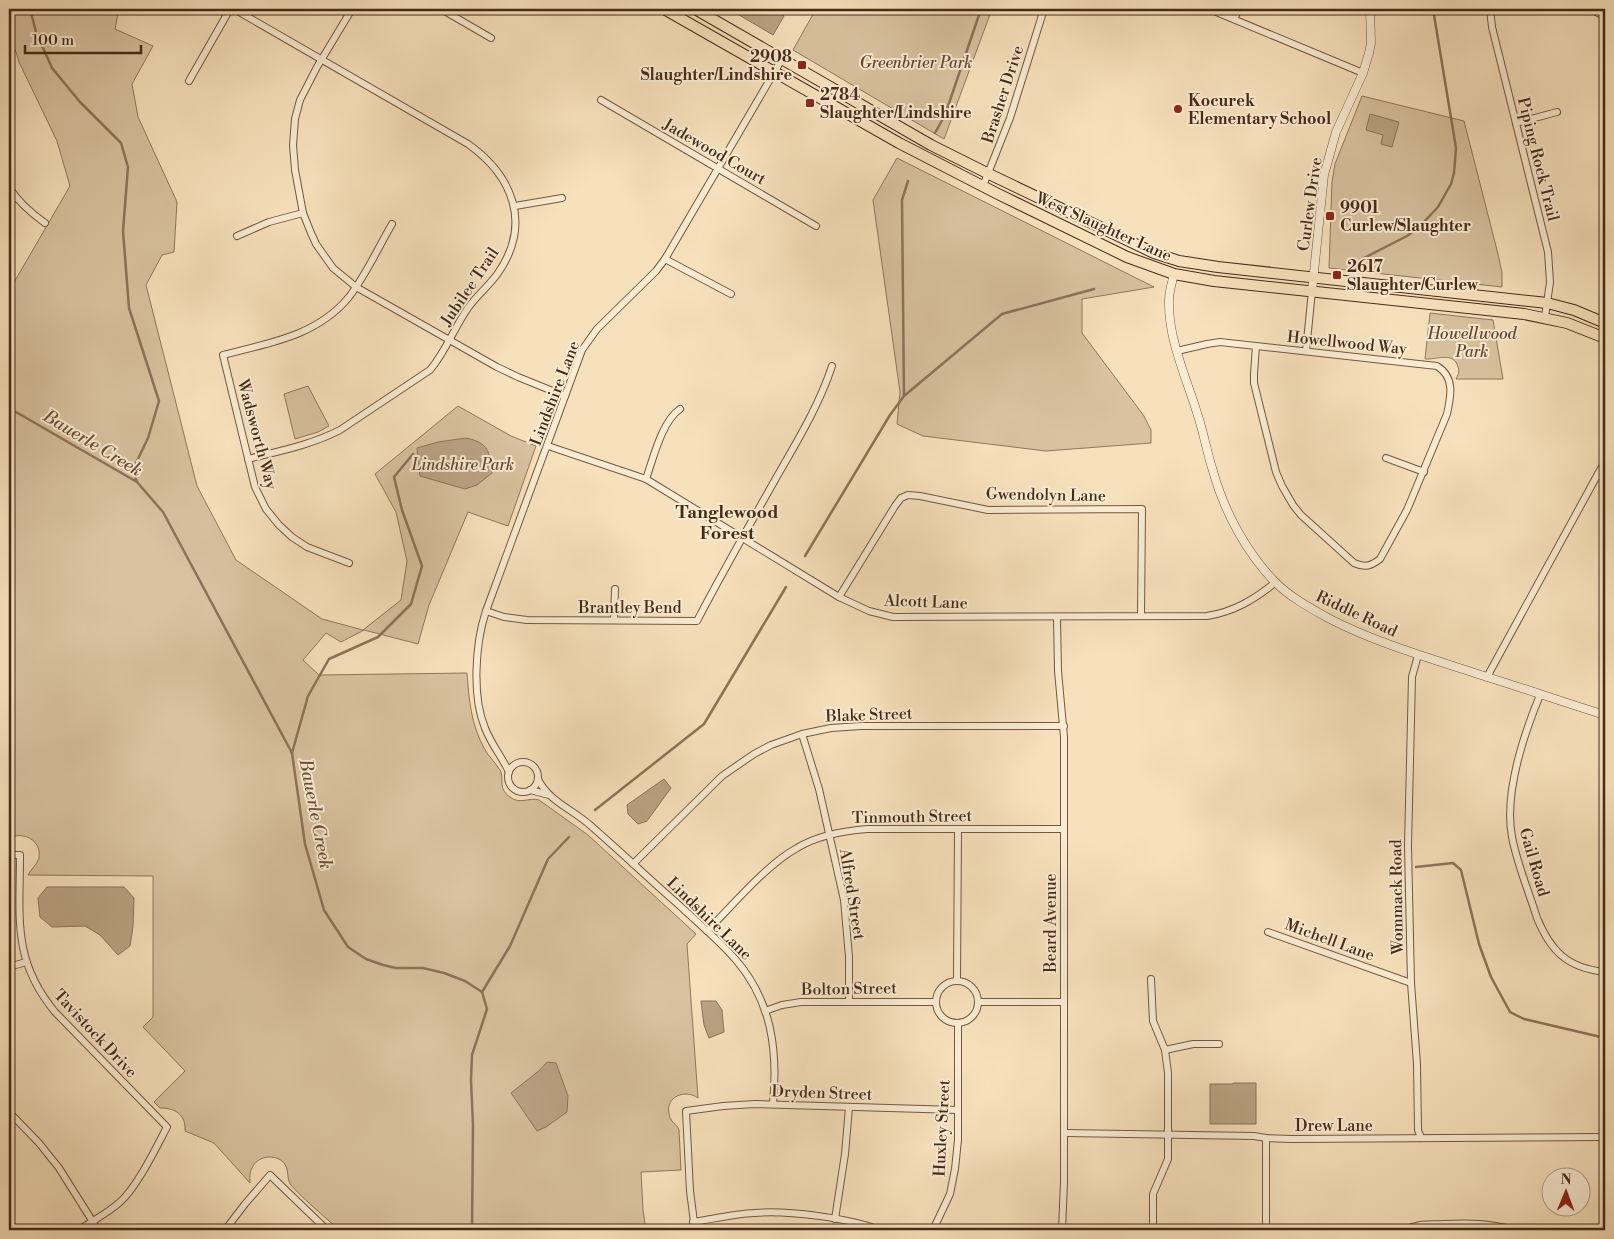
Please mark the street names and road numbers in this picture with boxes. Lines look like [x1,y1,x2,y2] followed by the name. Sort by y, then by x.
[977,43,1028,147] street label: Brasher Drive
[1513,95,1563,224] street label: Piping Rock Trail
[659,114,770,190] street label: Jadewood Court
[1294,156,1326,252] street label: Curlew Drive
[1032,188,1175,266] street label: West Slaughter Lane
[436,243,503,330] street label: Jubilee Trail
[1286,327,1408,359] street label: Howellwood Way
[526,338,584,449] street label: Lindshire Lane
[232,376,281,492] street label: Wadsworth Way
[986,484,1106,506] street label: Gwendolyn Lane
[1313,586,1401,642] street label: Riddle Road
[883,591,968,613] street label: Alcott Lane
[577,598,682,618] street label: Brantley Bend
[824,703,913,727] street label: Blake Street
[852,806,973,828] street label: Tinmouth Street
[1515,826,1553,899] street label: Gail Road
[1386,839,1408,956] street label: Wommack Road
[835,846,869,942] street label: Alfred Street
[663,873,756,964] street label: Lindshire Lane
[1041,873,1061,974] street label: Beard Avenue
[1282,914,1377,965] street label: Michell Lane
[800,978,897,1000] street label: Bolton Street
[49,985,141,1082] street label: Tavistock Drive
[929,1079,955,1177] street label: Huxley Street
[771,1081,873,1105] street label: Dryden Street
[1295,1116,1373,1136] street label: Drew Lane

